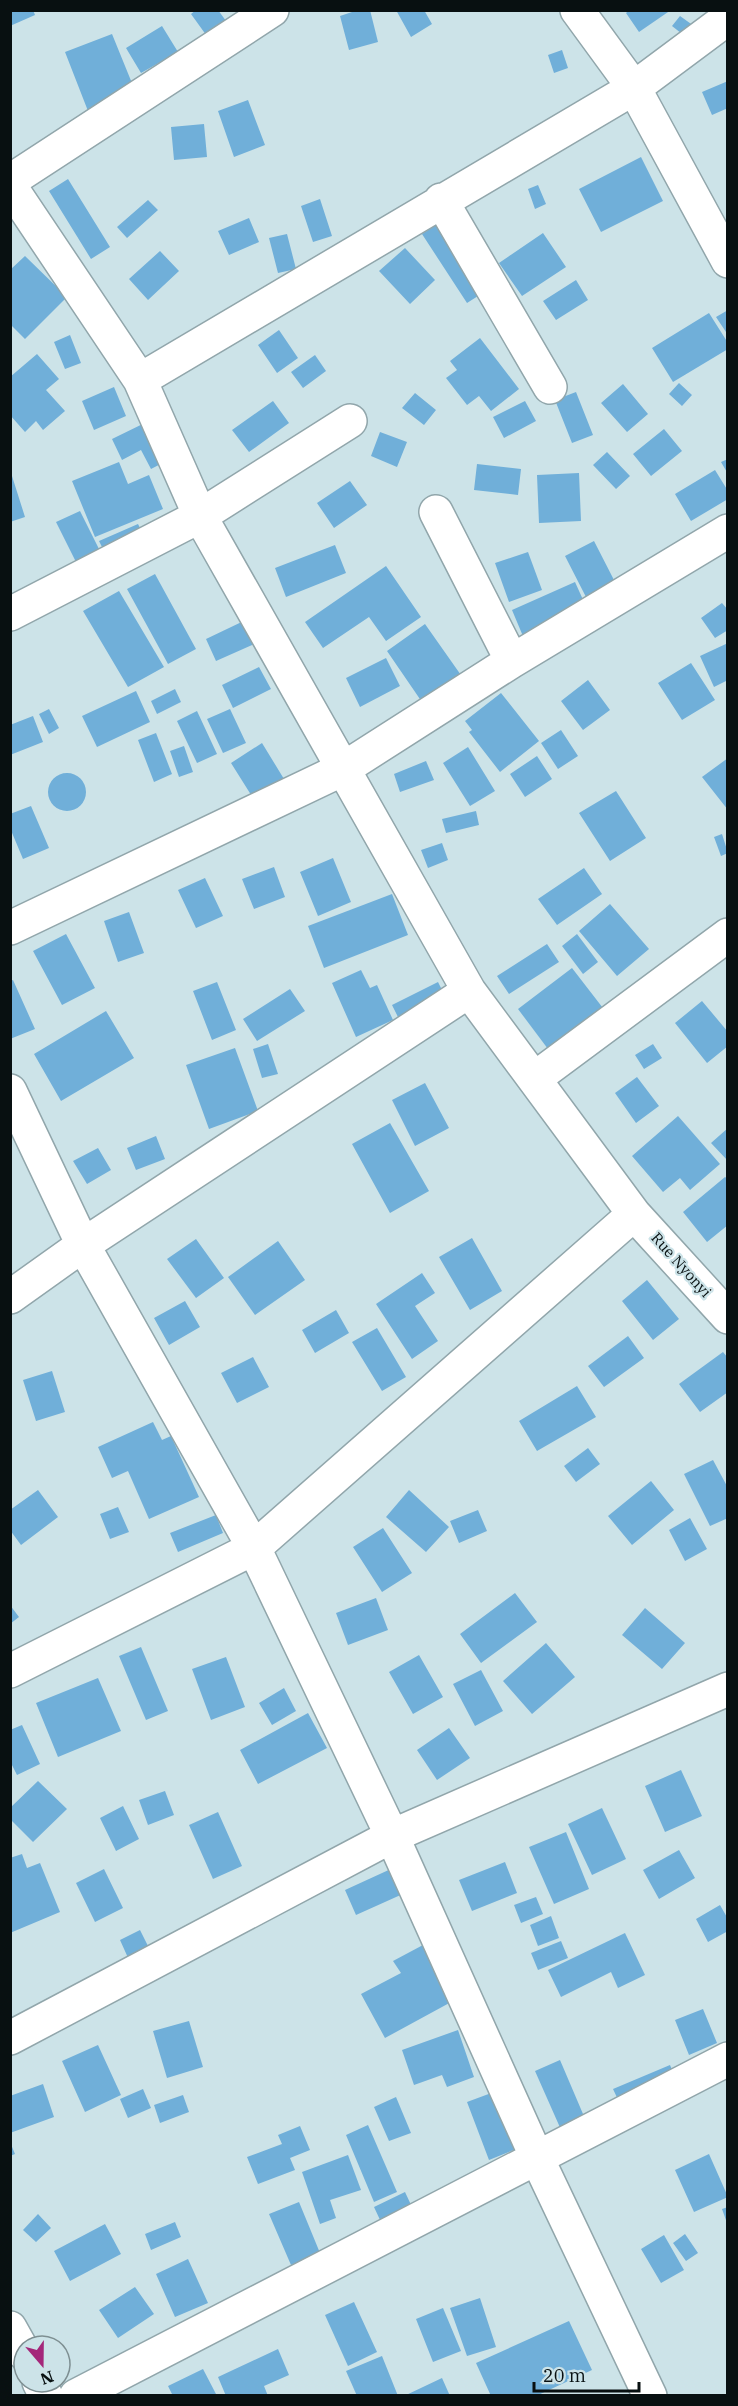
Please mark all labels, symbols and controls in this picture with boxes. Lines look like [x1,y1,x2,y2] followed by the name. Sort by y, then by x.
[647,1228,716,1301] street label: Rue Nyonyi
[12,2334,72,2394] north arrow
[534,2355,639,2393] scale bar
[543,2364,586,2387] text: 20 m
[38,2367,56,2390] text: N

